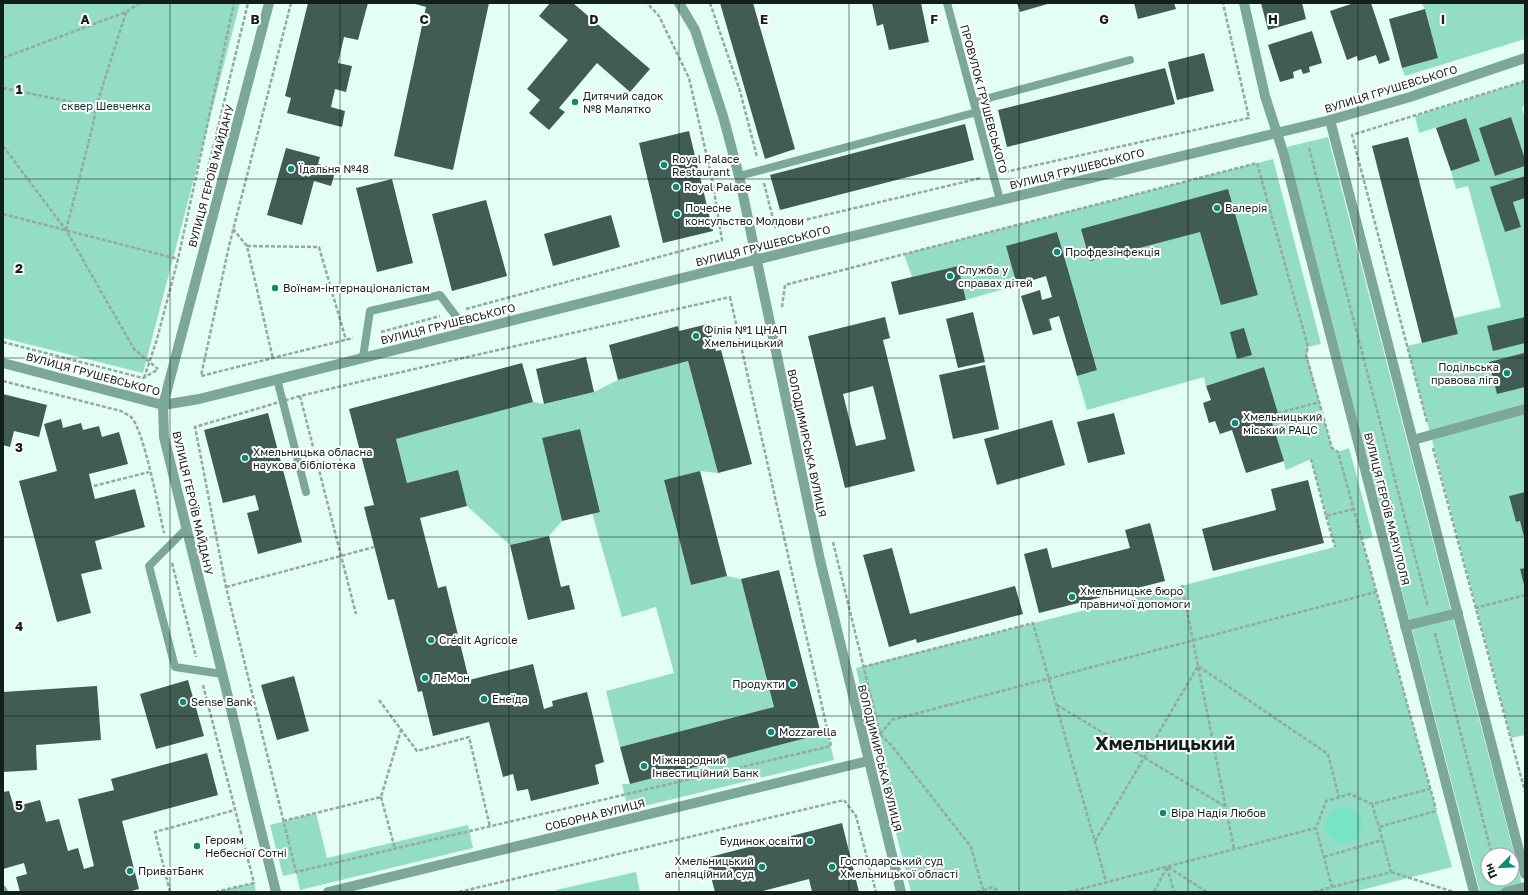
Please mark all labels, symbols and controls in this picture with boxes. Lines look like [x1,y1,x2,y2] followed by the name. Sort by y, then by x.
[80,11,90,27] text: A
[250,11,260,27] text: B
[419,11,429,27] text: C
[589,11,599,27] text: D
[760,11,768,27] text: E
[930,11,938,27] text: F
[1099,11,1109,27] text: G
[1268,11,1278,27] text: H
[1441,11,1445,27] text: I
[958,23,1011,175] street label: ПРОВУЛОК ГРУШЕВСЬКОГО
[1323,62,1459,115] street label: ВУЛИЦЯ ГРУШЕВСЬКОГО
[16,81,23,97] text: 1
[583,89,664,115] place label: Дитячий садок №8 Малятко
[570,97,580,107] marker: Дитячий садок №8 Малятко
[61,99,151,112] park label: сквер Шевченка
[185,103,236,249] street label: ВУЛИЦЯ ГЕРОЇВ МАЙДАНУ
[1008,145,1146,192] street label: ВУЛИЦЯ ГРУШЕВСЬКОГО
[672,152,740,178] place label: Royal Palace Restaurant
[659,160,669,170] marker: Royal Palace Restaurant
[298,162,369,175] place label: Їдальня №48
[286,164,296,174] marker: Їдальня №48
[684,180,752,193] place label: Royal Palace
[671,182,681,192] marker: Royal Palace
[685,201,804,227] place label: Почесне консульство Молдови
[1225,201,1267,214] place label: Валерія
[1212,203,1222,213] marker: Валерія
[672,209,682,219] marker: Почесне консульство Молдови
[694,222,832,269] street label: ВУЛИЦЯ ГРУШЕВСЬКОГО
[1065,245,1160,258] place label: Профдезінфекція
[1052,247,1062,257] marker: Профдезінфекція
[15,260,23,276] text: 2
[958,263,1033,289] place label: Служба у справах дітей
[945,271,955,281] marker: Служба у справах дітей
[283,281,430,294] place label: Воїнам-інтернаціоналістам
[270,283,280,293] marker: Воїнам-інтернаціоналістам
[379,300,517,347] street label: ВУЛИЦЯ ГРУШЕВСЬКОГО
[704,323,787,349] place label: Філія №1 ЦНАП Хмельницький
[691,331,701,341] marker: Філія №1 ЦНАП Хмельницький
[25,349,162,398] street label: ВУЛИЦЯ ГРУШЕВСЬКОГО
[1431,360,1499,386] place label: Подільська правова ліга
[785,368,830,518] street label: ВОЛОДИМИРСЬКА ВУЛИЦЯ
[1502,368,1512,378] marker: Подільська правова ліга
[1243,410,1322,436] place label: Хмельницький міський РАЦС
[1230,418,1240,428] marker: Хмельницький міський РАЦС
[171,430,217,577] street label: ВУЛИЦЯ ГЕРОЇВ МАЙДАНУ
[1362,431,1413,587] street label: ВУЛИЦЯ ГЕРОЇВ МАРІУПОЛЯ
[15,439,23,455] text: 3
[253,445,372,471] place label: Хмельницька обласна наукова бібліотека
[240,453,250,463] marker: Хмельницька обласна наукова бібліотека
[1080,584,1190,610] place label: Хмельницьке бюро правничої допомоги
[1067,592,1077,602] marker: Хмельницьке бюро правничої допомоги
[15,618,23,634] text: 4
[439,633,518,646] place label: Crédit Agricole
[426,635,436,645] marker: Crédit Agricole
[433,671,470,684] place label: ЛеМон
[420,673,430,683] marker: ЛеМон
[732,677,785,690] place label: Продукти
[788,679,798,689] marker: Продукти
[856,683,905,833] street label: ВОЛОДИМИРСЬКА ВУЛИЦЯ
[492,692,528,705] place label: Енеїда
[479,694,489,704] marker: Енеїда
[191,695,253,708] place label: Sense Bank
[178,697,188,707] marker: Sense Bank
[779,725,836,738] place label: Mozzarella
[766,727,776,737] marker: Mozzarella
[1095,731,1235,754] district label: Хмельницький
[652,753,759,779] place label: Міжнародний Інвестиційний Банк
[639,761,649,771] marker: Міжнародний Інвестиційний Банк
[543,796,646,833] street label: СОБОРНА ВУЛИЦЯ
[15,797,23,813] text: 5
[1171,806,1266,819] place label: Віра Надія Любов
[1158,808,1168,818] marker: Віра Надія Любов
[205,833,287,859] place label: Героям Небесної Сотні
[720,834,802,847] place label: Будинок освіти
[805,836,815,846] marker: Будинок освіти
[192,841,202,851] marker: Героям Небесної Сотні
[1480,847,1520,887] north arrow
[665,854,754,880] place label: Хмельницький апеляційний суд
[840,854,958,880] place label: Господарський суд Хмельницької області
[757,862,767,872] marker: Хмельницький апеляційний суд
[827,862,837,872] marker: Господарський суд Хмельницької області
[1481,862,1499,881] text: Пн
[138,864,205,877] place label: ПриватБанк
[125,866,135,876] marker: ПриватБанк

